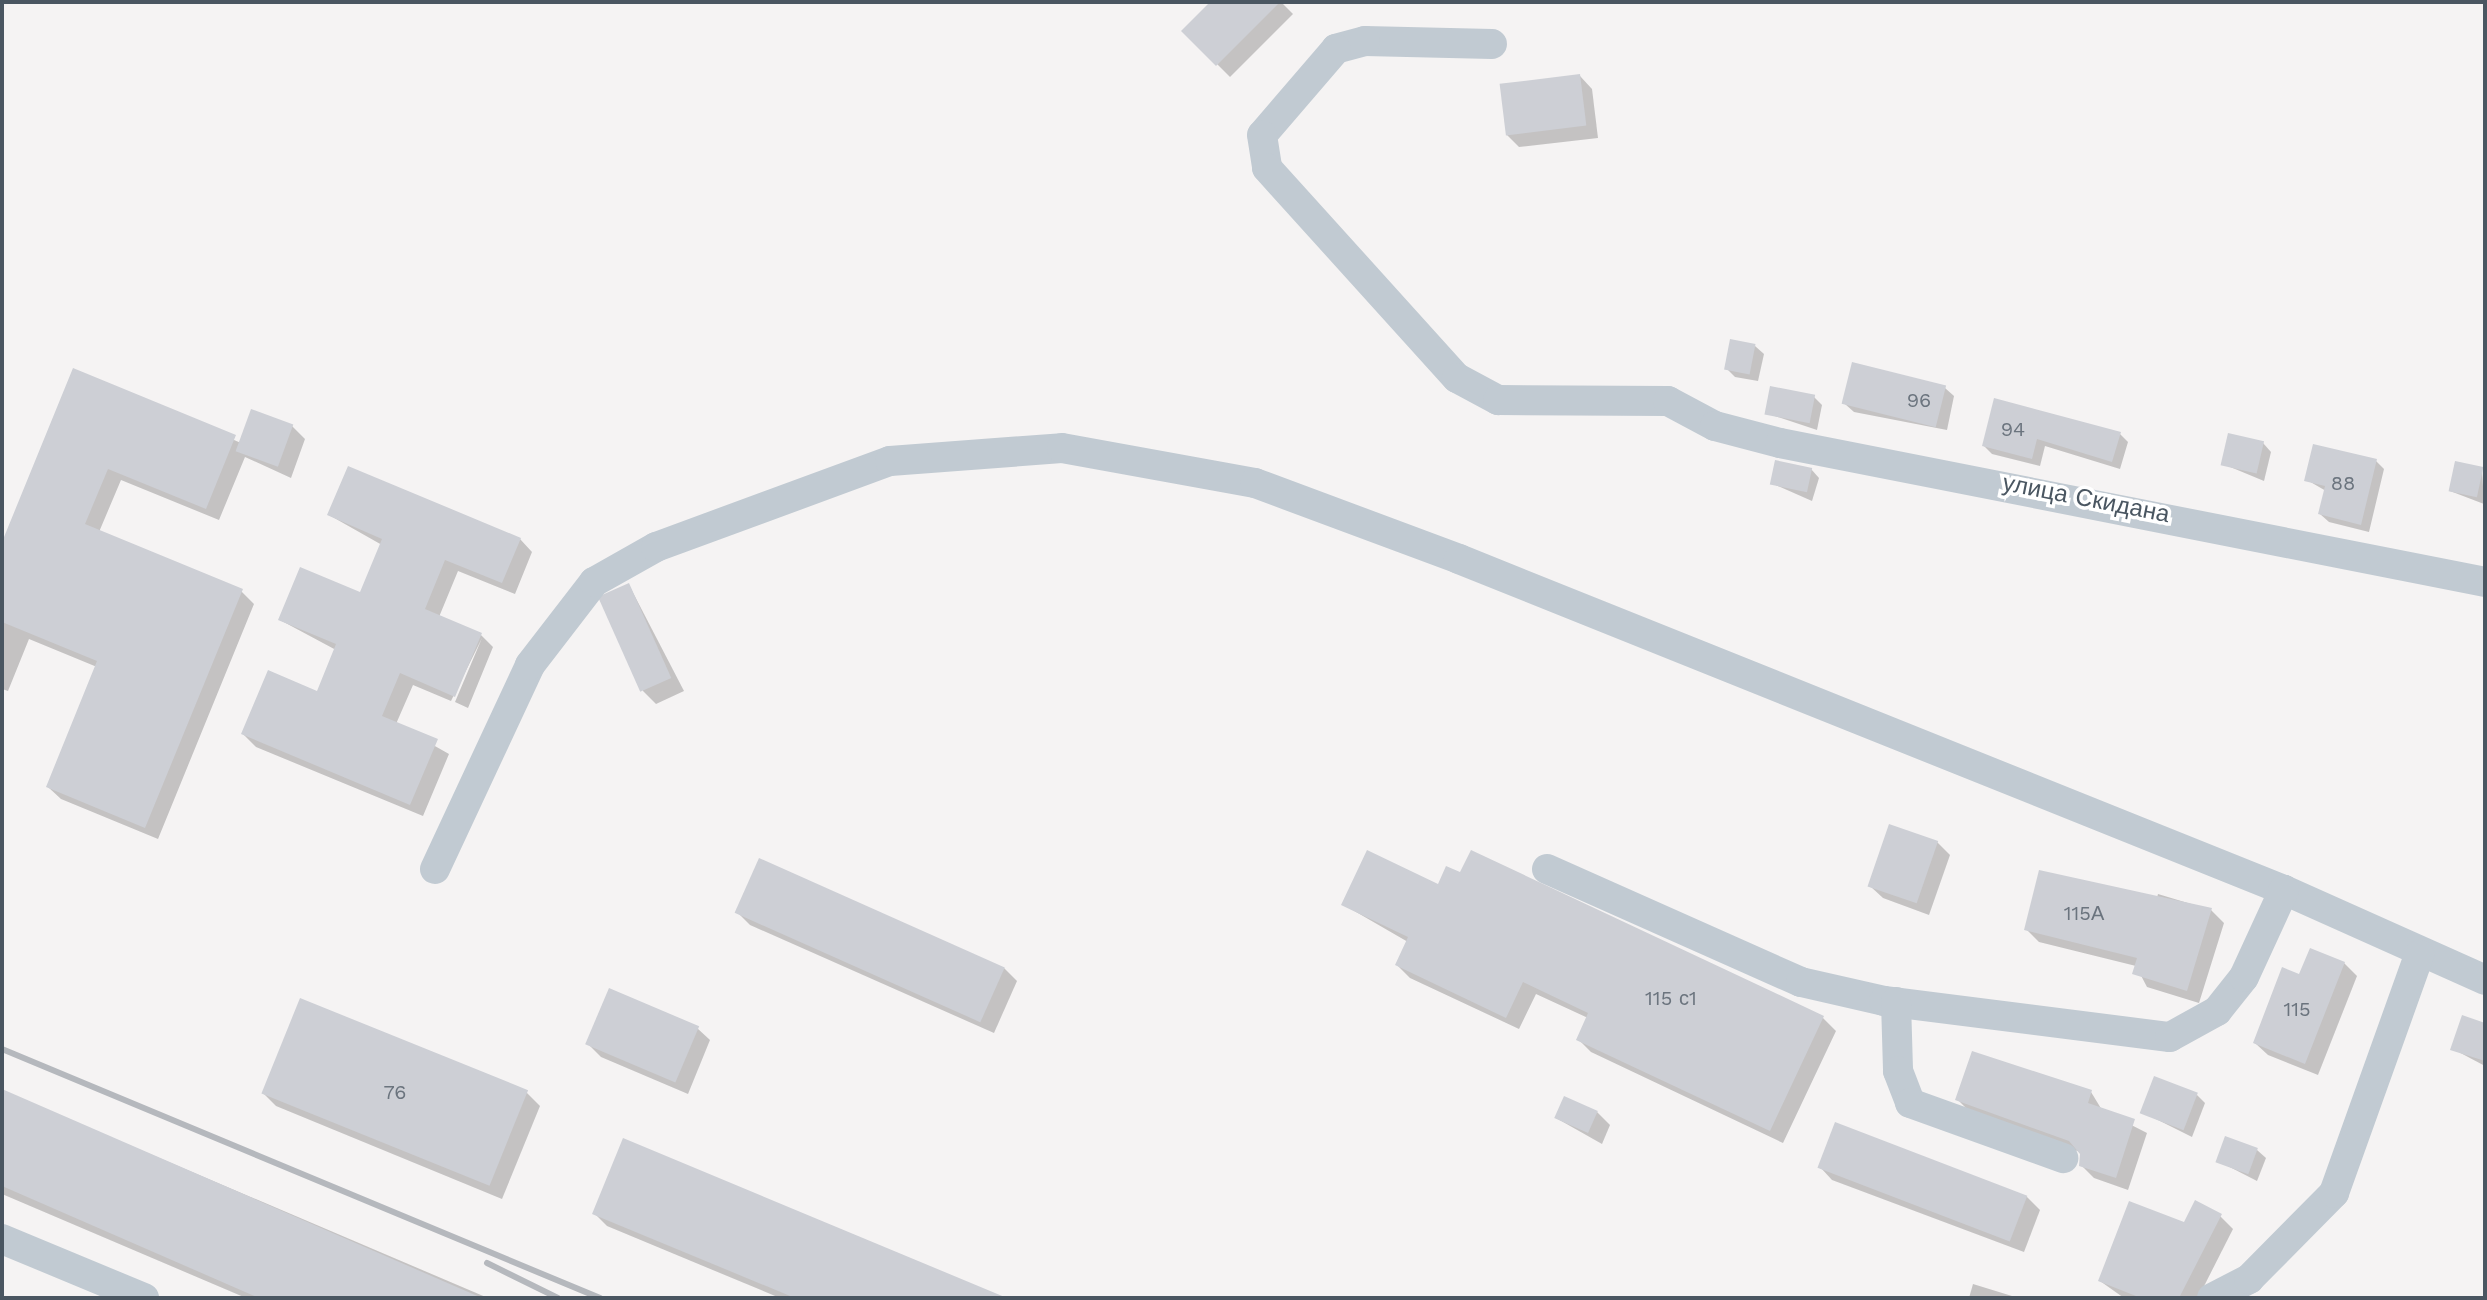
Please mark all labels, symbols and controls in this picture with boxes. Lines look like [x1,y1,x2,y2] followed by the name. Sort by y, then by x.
[1907,388,1931,412] house number: 96
[2001,417,2025,441] house number: 94
[2000,469,2172,529] street label: улица Скидана
[2331,471,2355,495] house number: 88
[2064,901,2104,925] house number: 115А
[1645,986,1697,1010] house number: 115 с1
[2283,997,2311,1021] house number: 115
[384,1080,406,1104] house number: 76

